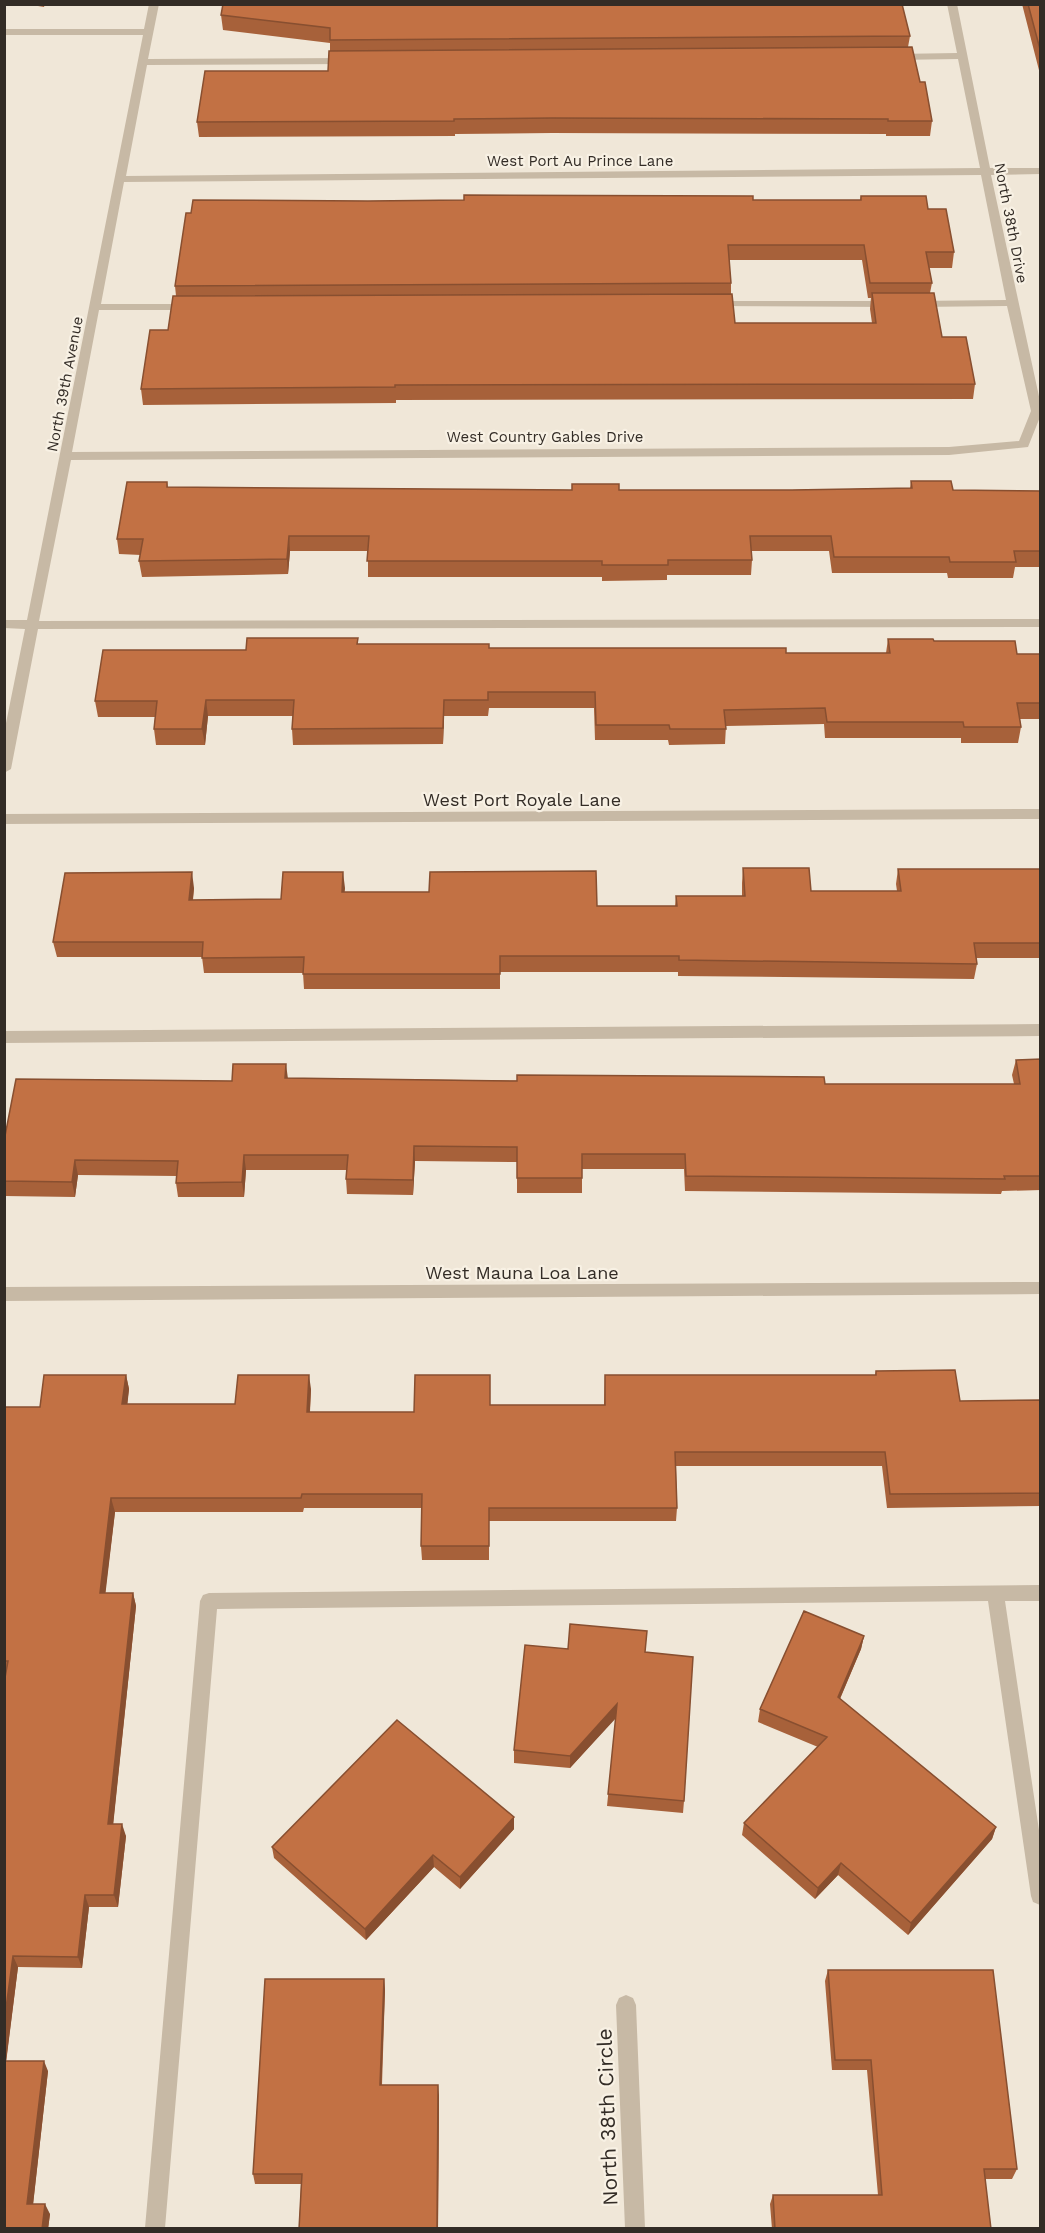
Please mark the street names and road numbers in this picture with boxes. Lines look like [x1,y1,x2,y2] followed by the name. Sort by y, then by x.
[487,152,673,170] street label: West Port Au Prince Lane
[991,161,1031,285] street label: North 38th Drive
[43,315,87,453] street label: North 39th Avenue
[447,428,643,446] street label: West Country Gables Drive
[423,789,621,810] street label: West Port Royale Lane
[425,1262,619,1283] street label: West Mauna Loa Lane
[591,2028,623,2206] street label: North 38th Circle

